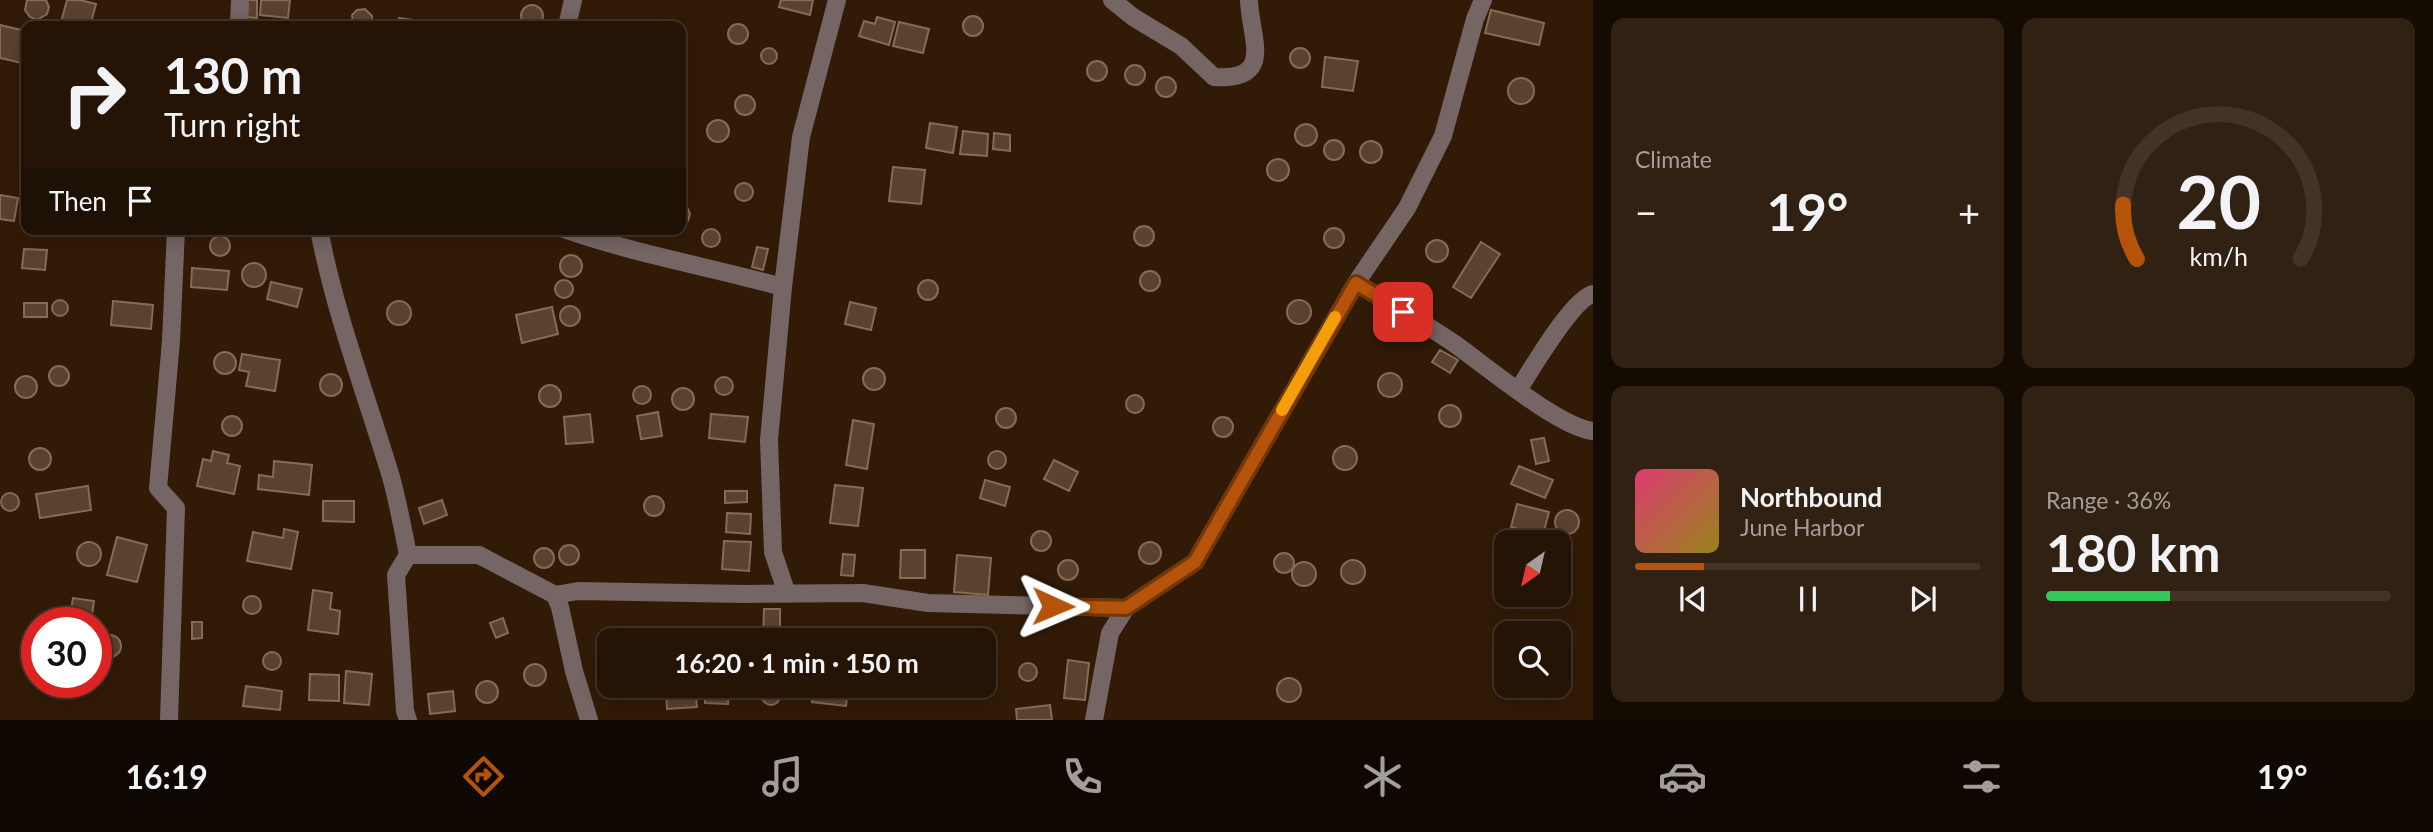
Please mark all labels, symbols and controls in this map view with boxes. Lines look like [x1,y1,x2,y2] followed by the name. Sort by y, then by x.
[164,46,302,104] text: 130 m
[49,49,140,140] icon: right
[164,105,300,144] text: Turn right
[1635,145,1712,173] text: Climate
[2176,157,2261,245] text: 20
[1767,180,1848,242] text: 19°
[121,182,159,220] icon: arrive
[49,185,107,217] text: Then
[1635,189,1657,235] text: −
[1958,189,1980,235] text: +
[2189,241,2248,271] text: km/h
[1373,282,1433,342] pin
[1384,293,1422,331] icon: arrive
[1740,481,1882,513] text: Northbound
[2046,486,2171,514] text: Range · 36%
[1740,513,1864,541] text: June Harbor
[2046,521,2220,583] text: 180 km
[1494,530,1572,607] north arrow
[1494,530,1571,698] map controls
[1016,569,1090,643] position arrow
[1674,580,1712,618] icon: previous
[1789,580,1827,618] icon: pause
[1904,580,1942,618] icon: next
[21,607,112,698] speed limit sign: 30
[1494,621,1571,698] button: search
[674,647,919,679] text: 16:20 · 1 min · 150 m
[459,752,508,801] icon: directions
[758,752,807,801] icon: music
[1058,752,1107,801] icon: phone
[1358,752,1407,801] icon: climate
[1658,752,1707,801] icon: car
[1957,752,2006,801] icon: filters
[125,757,208,796] text: 16:19
[2257,757,2308,796] text: 19°

